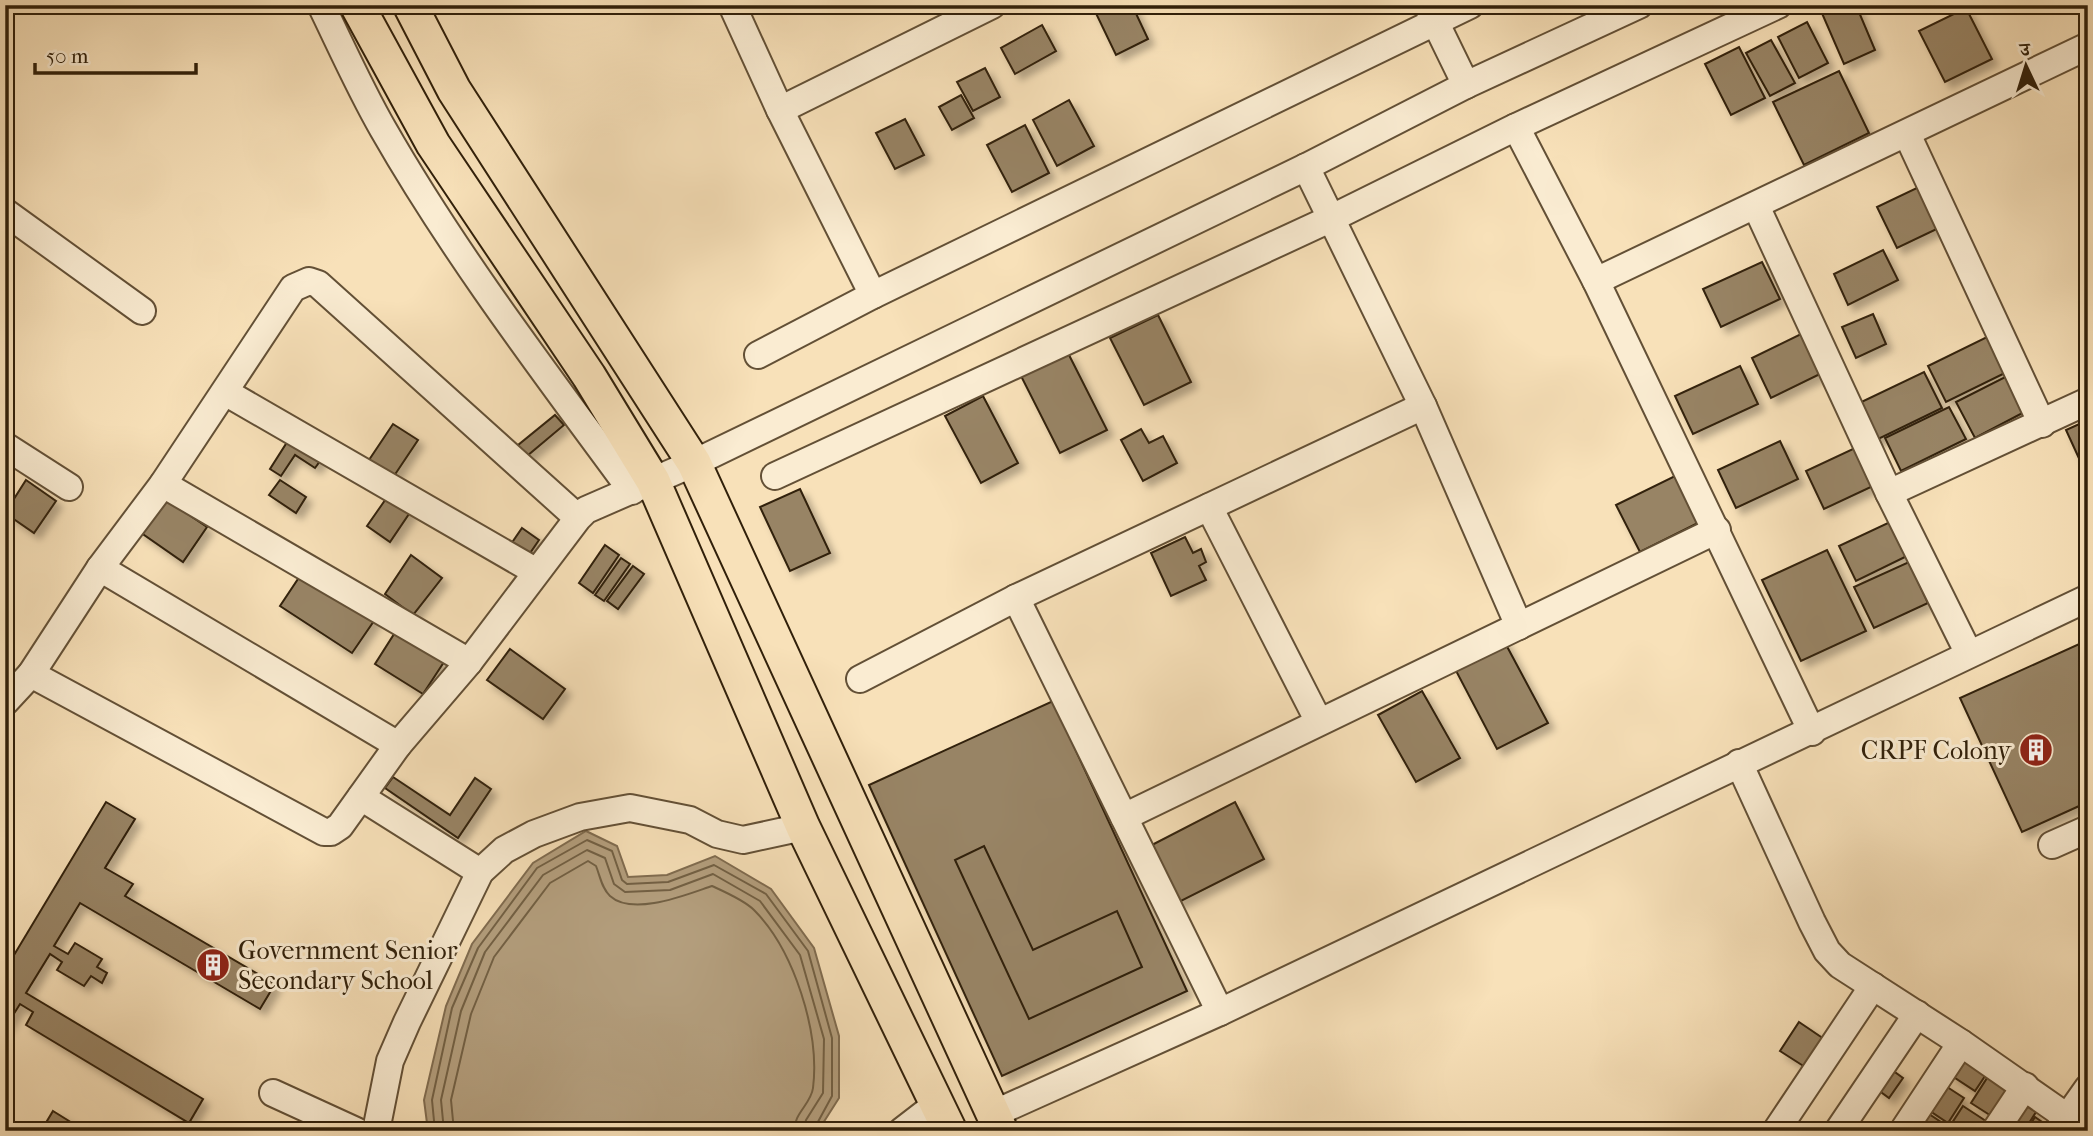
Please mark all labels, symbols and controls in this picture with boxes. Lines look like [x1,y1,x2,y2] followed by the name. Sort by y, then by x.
[35,32,196,76] scale bar
[1992,32,2062,102] north arrow
[2017,39,2032,61] text: उ
[46,44,89,68] text: 50 m
[2017,731,2055,769] building icon: CRPF Colony
[1861,735,2012,766] place label: CRPF Colony
[238,935,458,996] place label: Government Senior Secondary School
[194,946,232,984] building icon: Government Senior Secondary School

